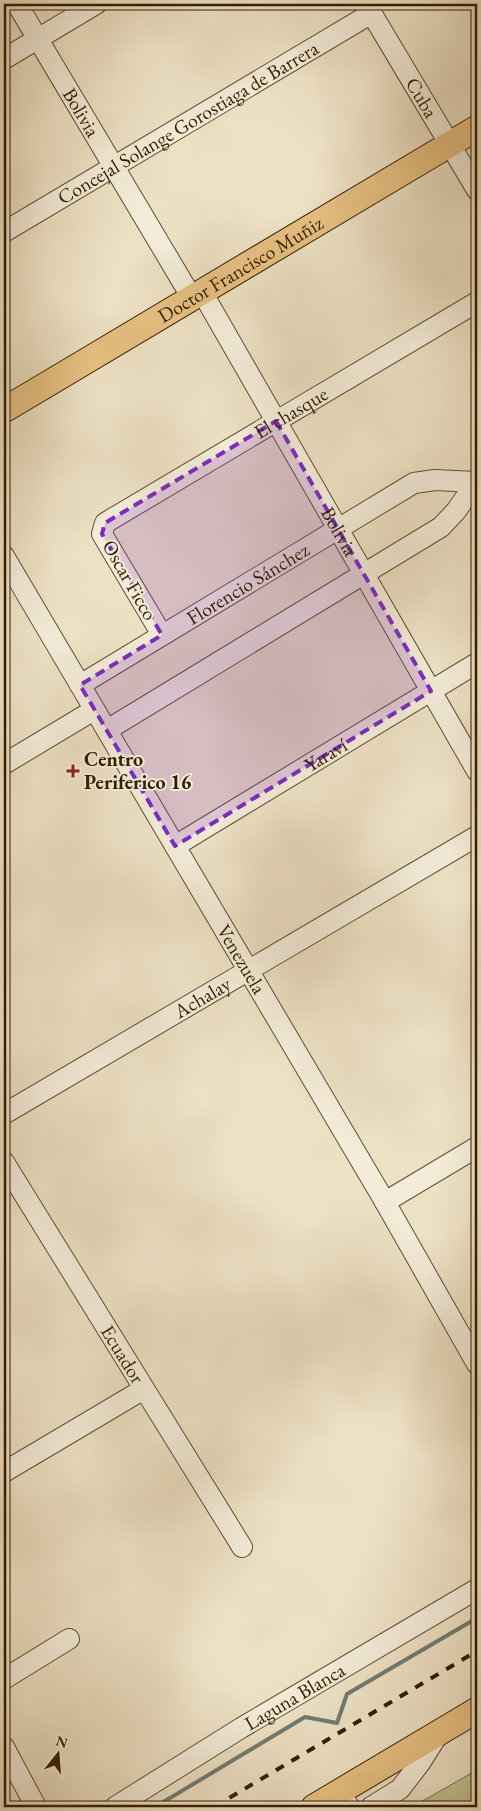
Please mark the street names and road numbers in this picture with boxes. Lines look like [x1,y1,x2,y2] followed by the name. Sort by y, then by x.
[53,35,323,210] street label: Concejal Solange Gorostiaga de Barrera
[400,73,444,123] street label: Cuba
[57,83,106,142] street label: Bolivia
[153,210,328,329] street label: Doctor Francisco Muñiz
[249,380,333,445] street label: El chasque
[315,502,364,561] street label: Bolivia
[97,535,163,625] street label: Oscar Ficco
[182,536,314,631] street label: Florencio Sánchez
[299,732,352,778] street label: Yaraví
[211,920,272,999] street label: Venezuela
[168,971,236,1025] street label: Achalay
[95,1320,151,1389] street label: Ecuador
[240,1657,350,1736] street label: Laguna Blanca

